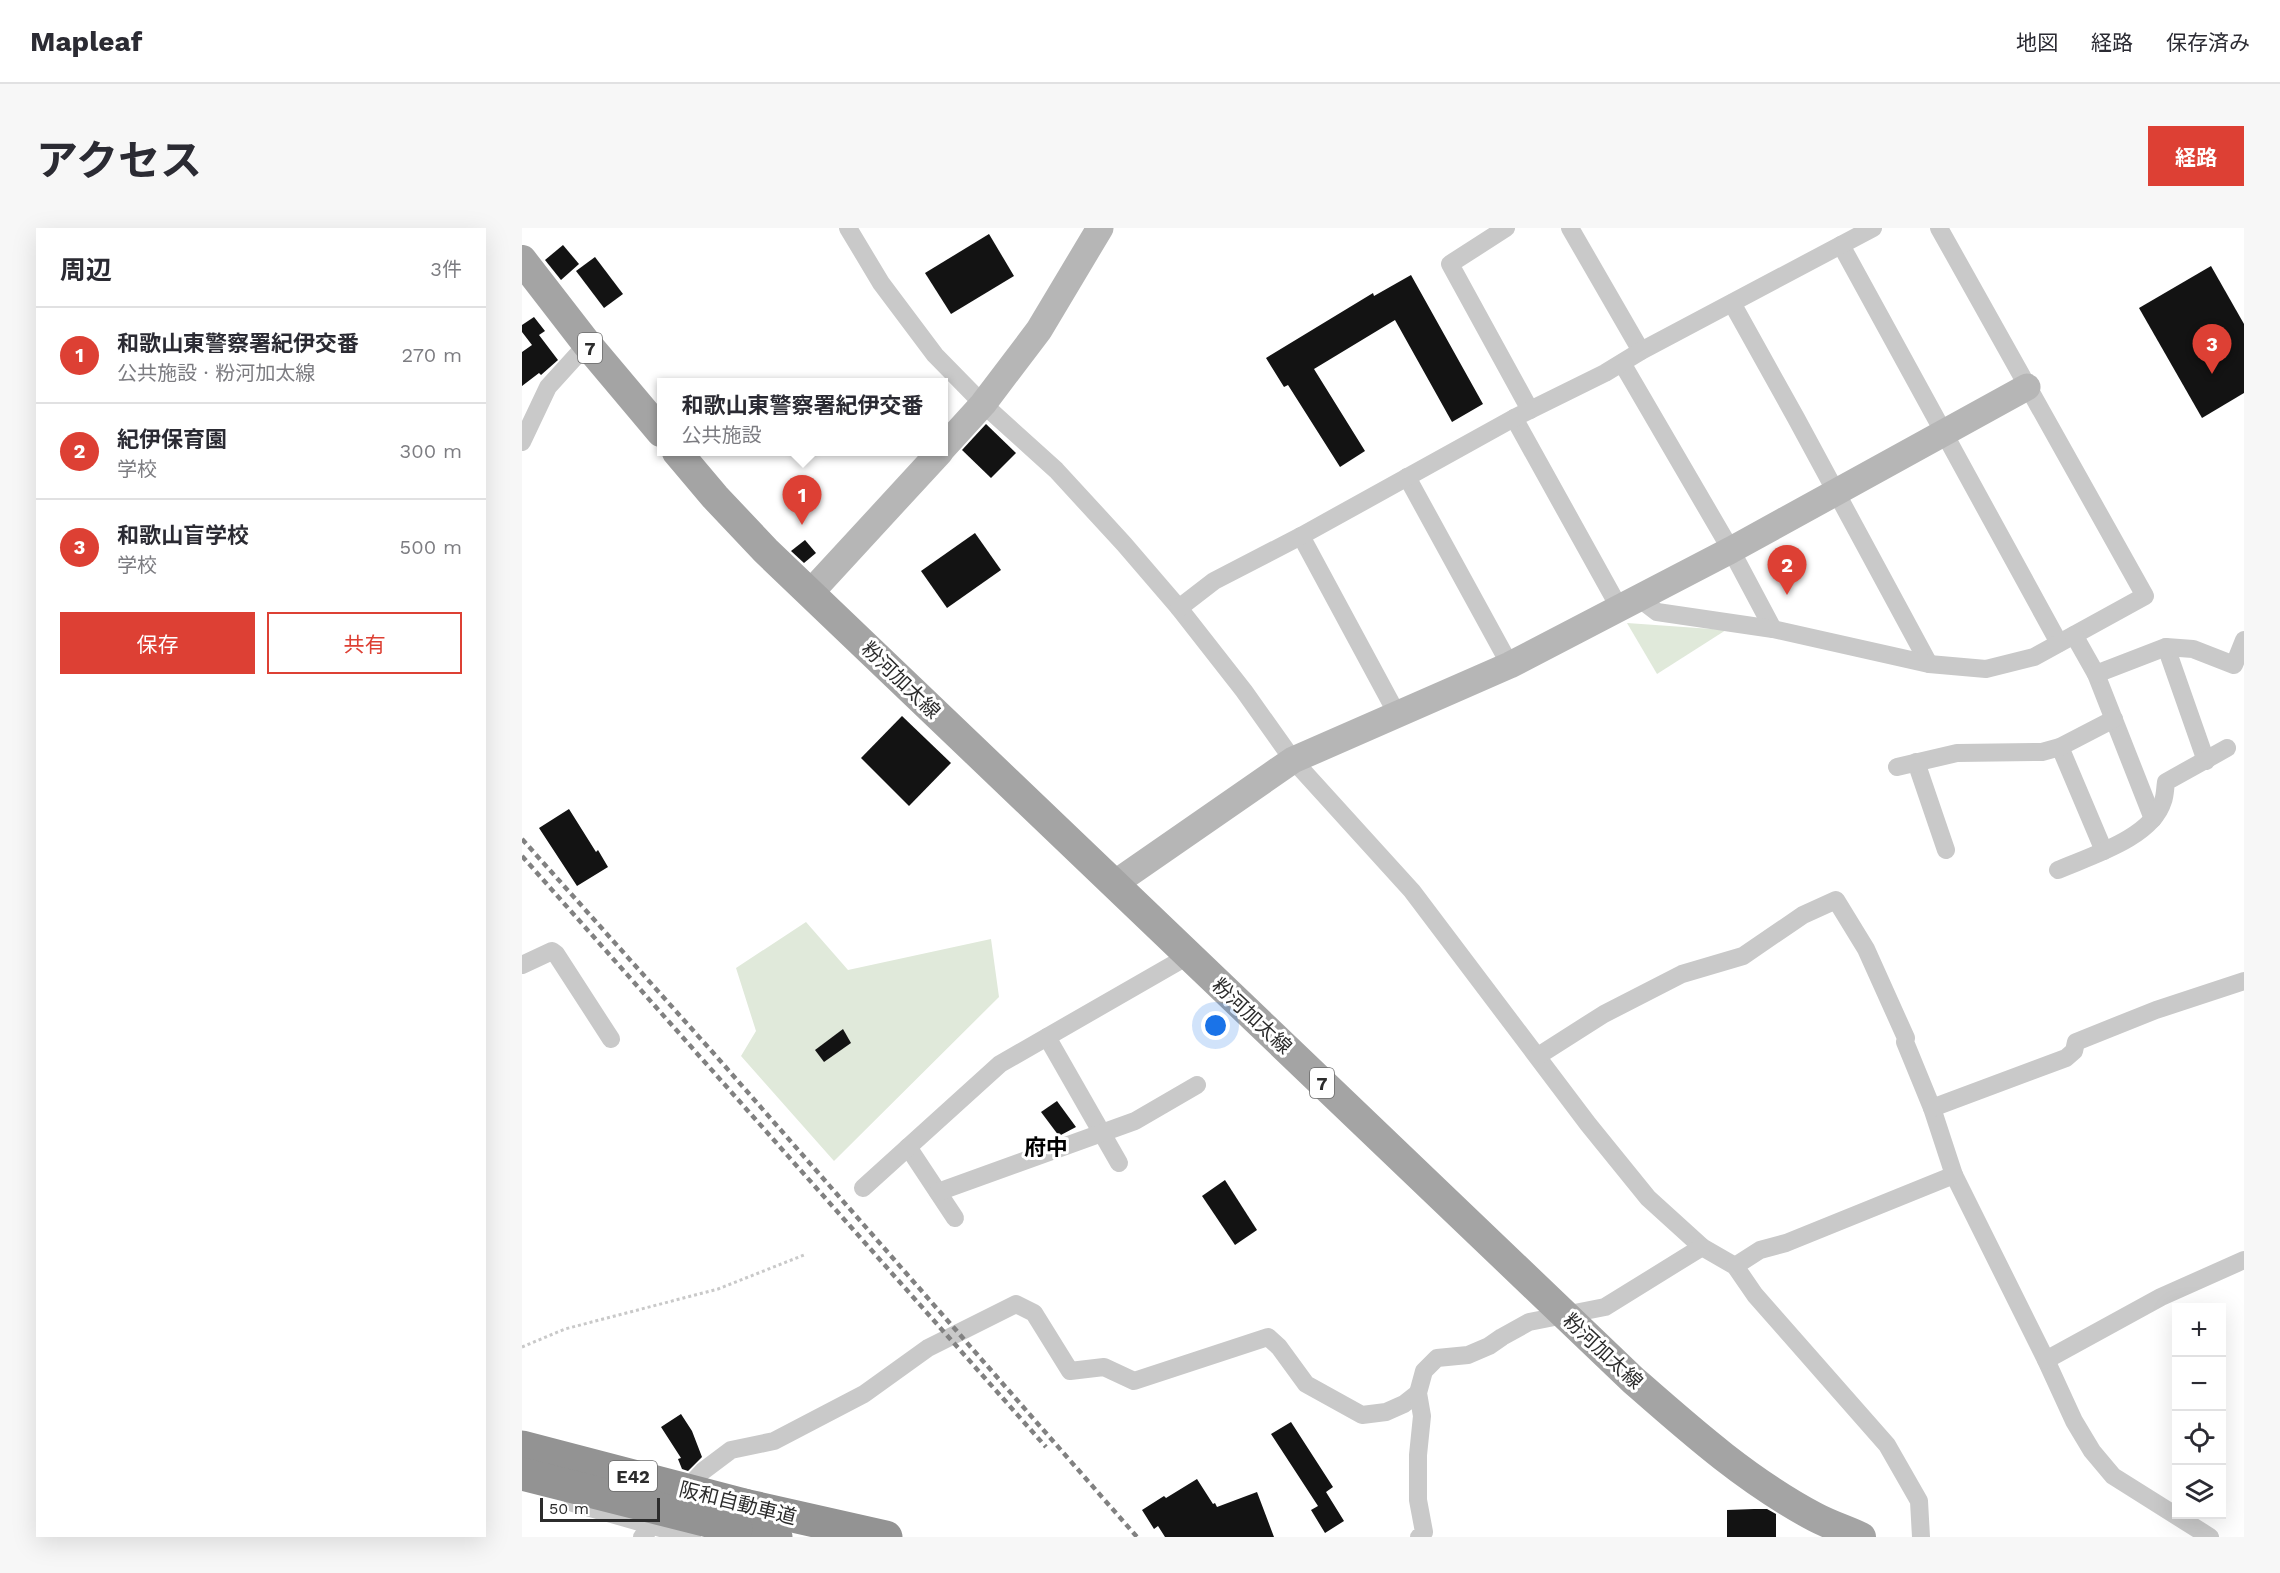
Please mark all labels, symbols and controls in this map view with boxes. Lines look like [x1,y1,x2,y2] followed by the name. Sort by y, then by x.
[30,25,142,58] text: Mapleaf
[2016,30,2058,55] text: 地図
[2091,30,2133,55] text: 経路
[2166,30,2250,55] text: 保存済み
[2148,126,2244,186] button: 経路
[36,136,202,185] text: アクセス
[60,255,112,285] text: 周辺
[430,257,462,281] text: 3件
[2192,324,2232,374] pin: 3
[117,331,359,356] text: 和歌山東警察署紀伊交番
[578,333,602,363] road number: 7
[75,343,84,367] text: 1
[402,343,462,367] text: 270 m
[117,361,315,385] text: 公共施設 · 粉河加太線
[657,378,948,456] popup
[681,393,924,418] text: 和歌山東警察署紀伊交番
[681,423,761,447] text: 公共施設
[117,427,227,452] text: 紀伊保育園
[74,439,85,463] text: 2
[400,439,462,463] text: 300 m
[117,457,157,481] text: 学校
[782,476,822,525] pin: 1
[117,523,249,548] text: 和歌山盲学校
[74,535,85,559] text: 3
[400,535,462,559] text: 500 m
[1768,546,1806,595] pin: 2
[117,553,157,577] text: 学校
[60,612,255,674] button: 保存
[267,612,462,674] button: 共有
[857,637,945,723] street label: 粉河加太線
[1207,973,1297,1059] street label: 粉河加太線
[1201,1011,1230,1040] your location
[1310,1068,1334,1098] road number: 7
[1024,1135,1068,1160] district label: 府中
[2172,1303,2226,1519] map controls
[2172,1303,2226,1357] button: +
[1558,1308,1648,1394] street label: 粉河加太線
[2172,1357,2226,1411] button: −
[2172,1411,2226,1465] button: locate
[609,1461,657,1491] road number: E42
[2172,1465,2226,1519] button: layers
[677,1477,799,1529] street label: 阪和自動車道
[540,1495,660,1522] scale bar
[549,1499,589,1518] text: 50 m

